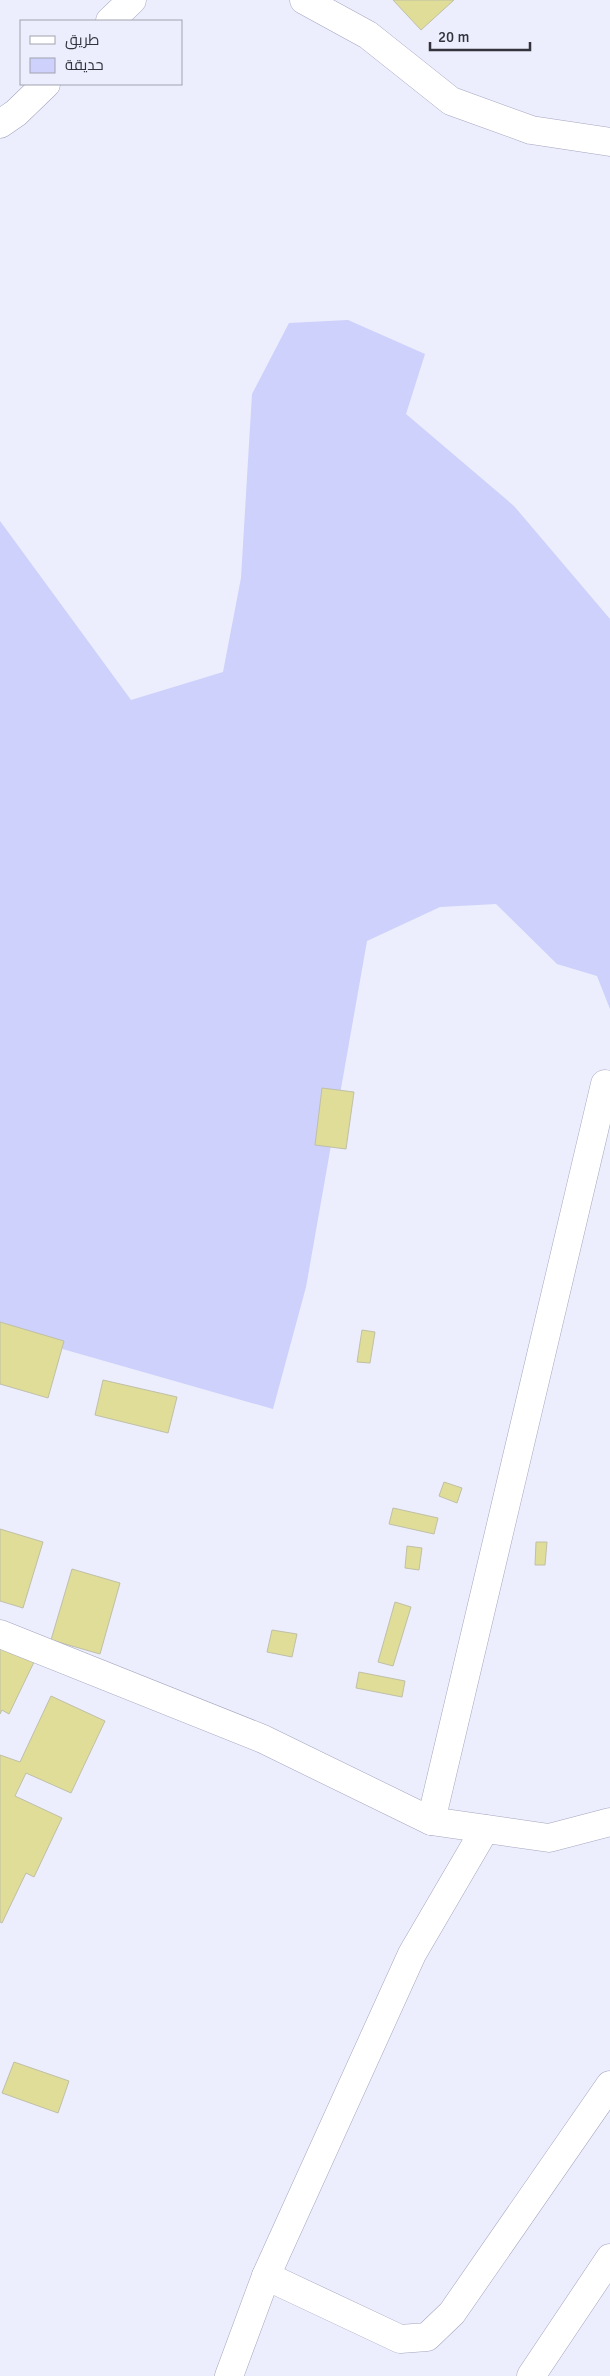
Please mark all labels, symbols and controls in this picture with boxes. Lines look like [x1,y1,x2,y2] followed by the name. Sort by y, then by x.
[20,20,182,85] legend
[430,20,530,52] scale bar
[438,28,469,46] text: 20 m
[65,31,99,50] text: طريق
[65,56,104,74] text: حديقة

